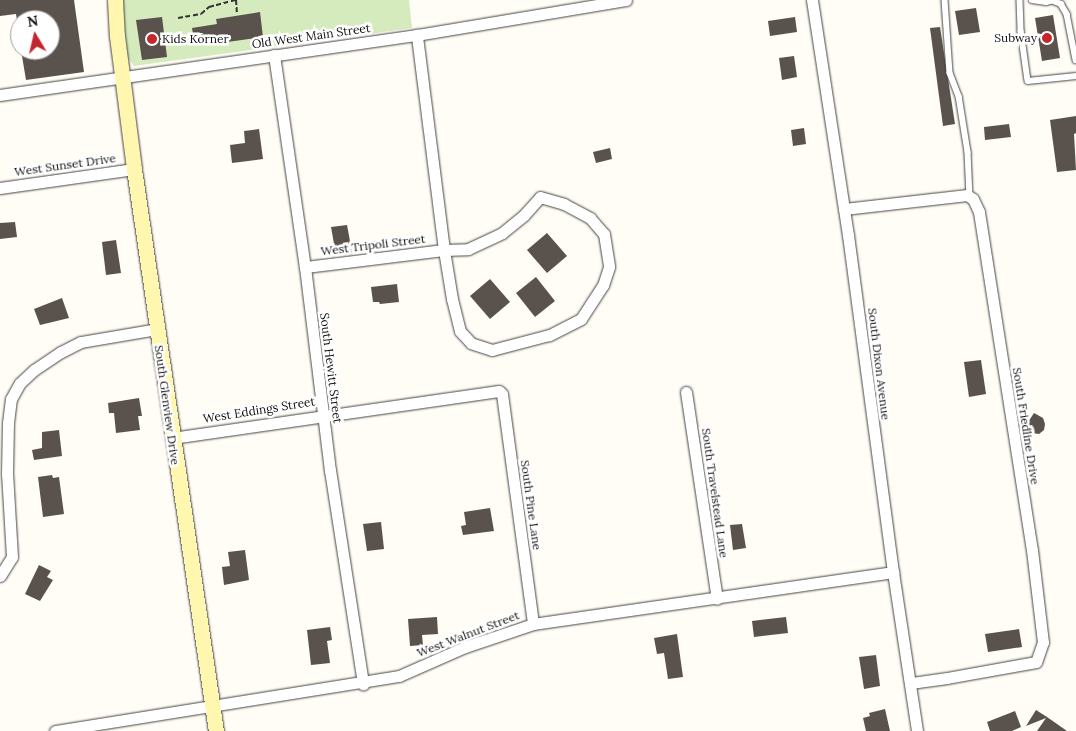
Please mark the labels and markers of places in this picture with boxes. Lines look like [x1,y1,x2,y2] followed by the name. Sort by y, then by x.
[994,31,1037,45] place label: Subway
[162,32,229,46] place label: Kids Korner
[1041,32,1053,44] marker: Subway
[146,33,158,45] marker: Kids Korner

